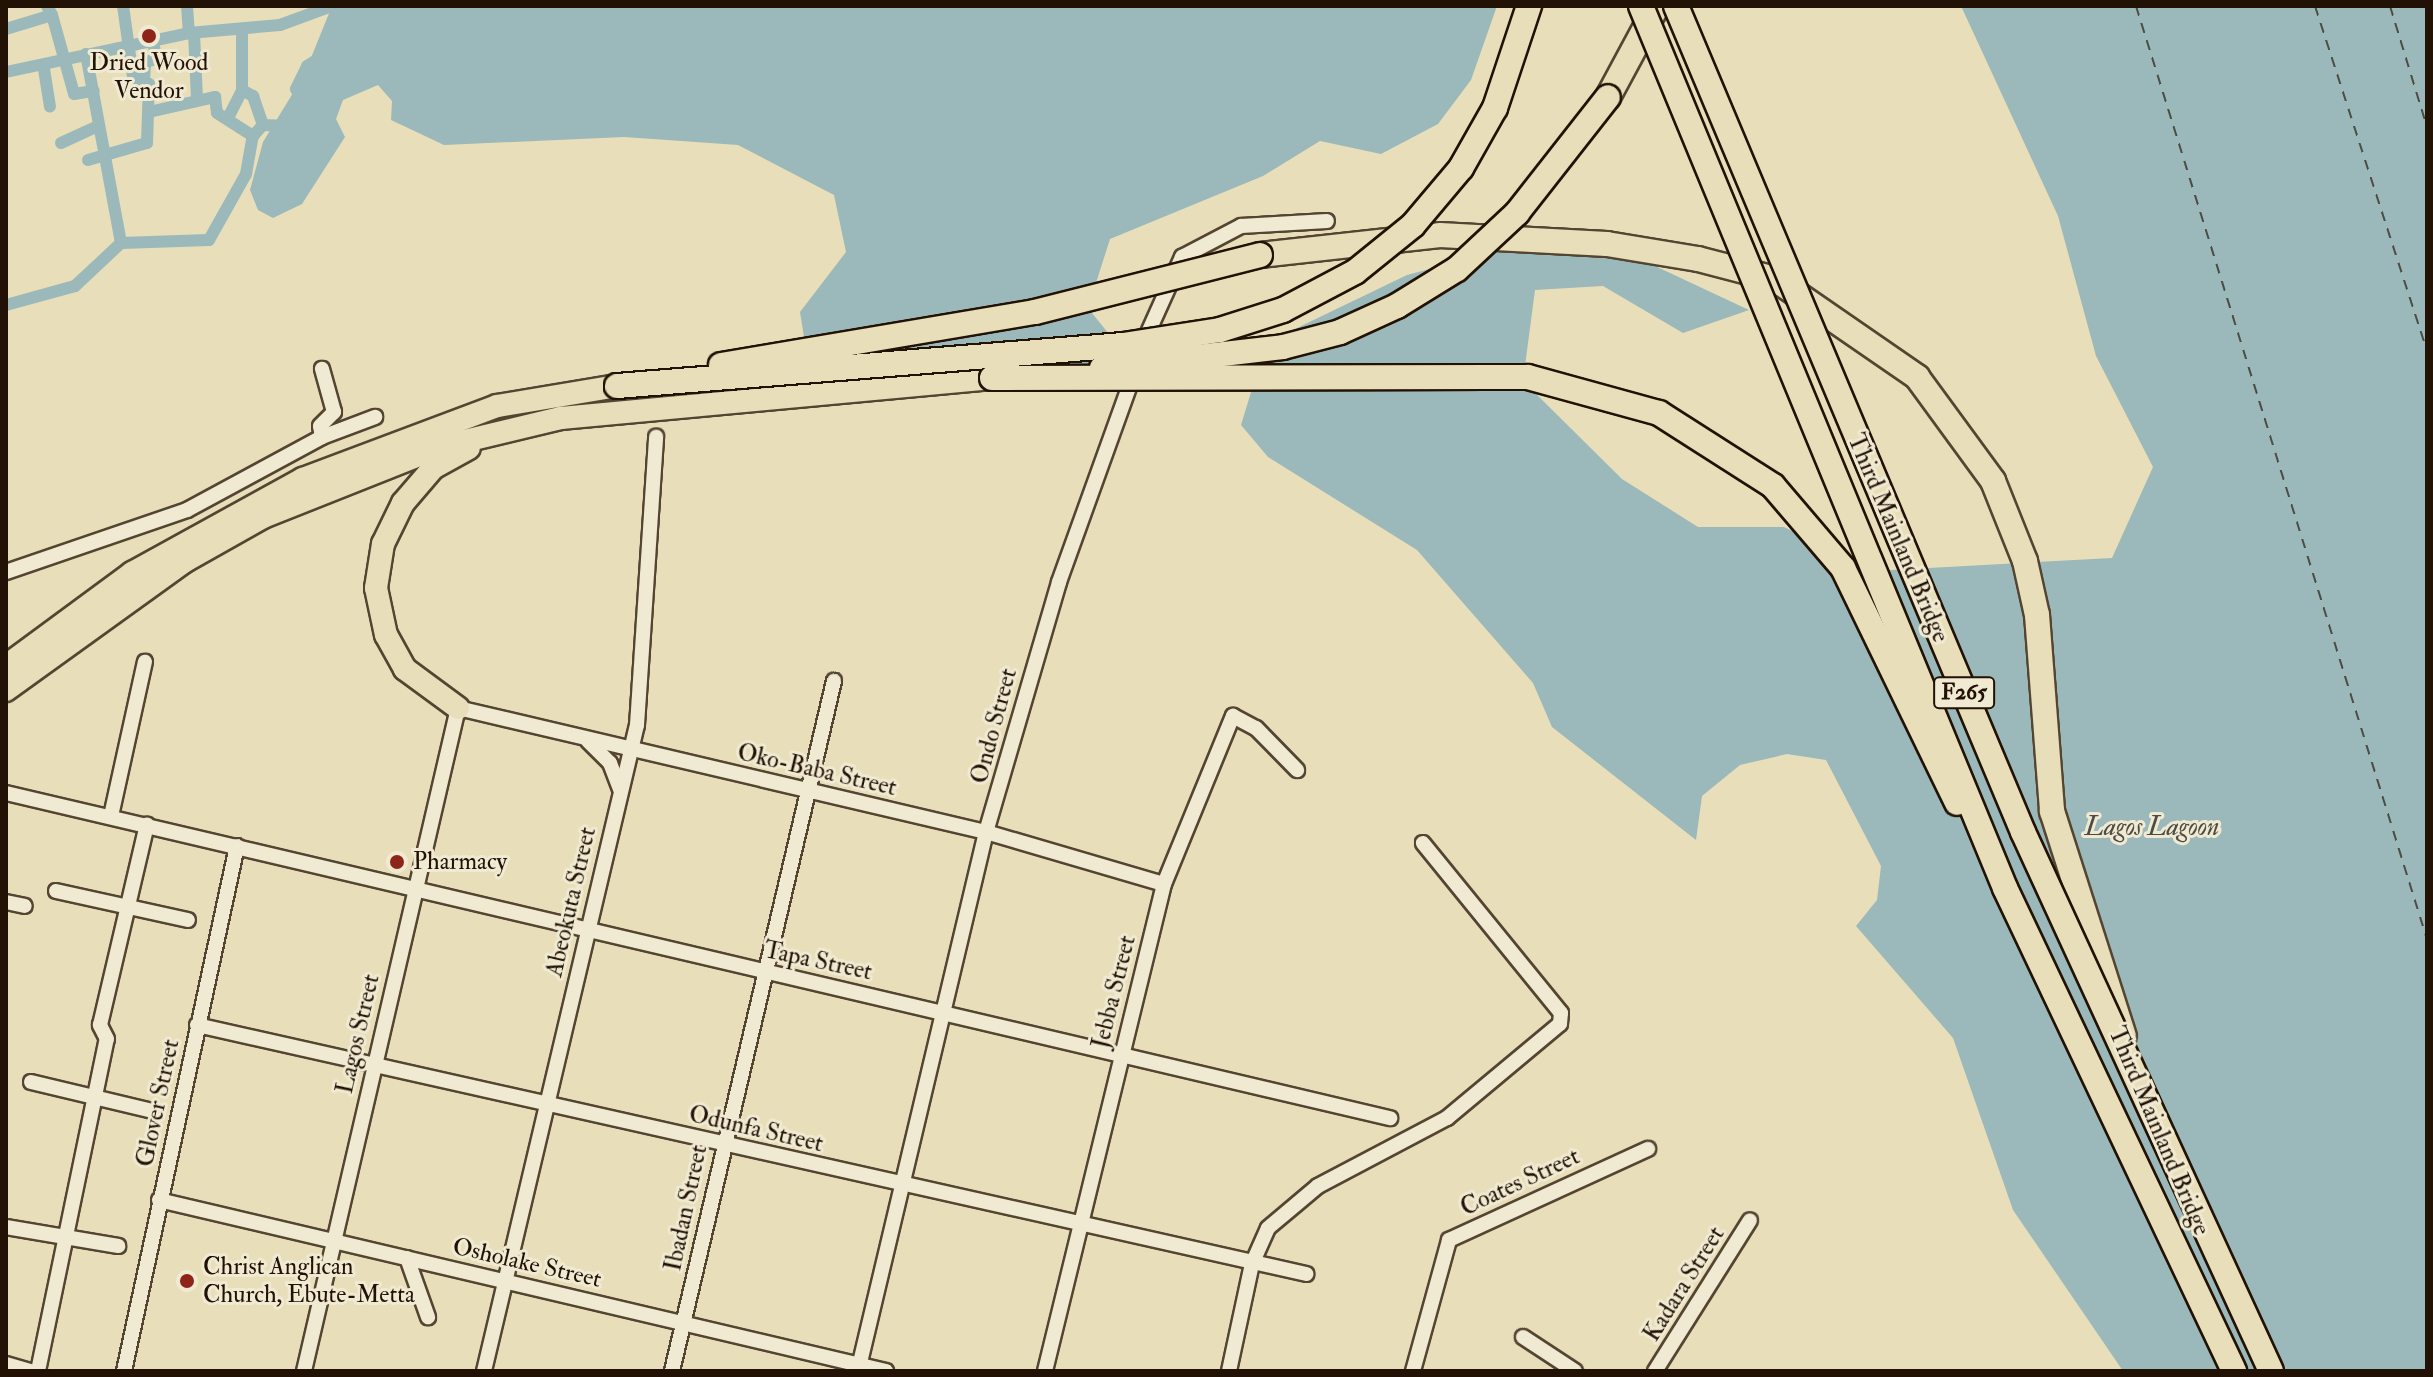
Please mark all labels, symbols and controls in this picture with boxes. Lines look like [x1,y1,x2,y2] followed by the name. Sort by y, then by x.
[140,27,158,45] marker: Dried Wood Vendor
[90,49,208,105] place label: Dried Wood Vendor
[1841,429,1955,647] street label: Third Mainland Bridge
[965,665,1023,787] street label: Ondo Street
[1932,675,1996,711] road number: F265
[735,738,899,802] street label: Oko-Baba Street
[2085,812,2219,844] water label: Lagos Lagoon
[540,824,602,980] street label: Abeokuta Street
[413,848,507,876] place label: Pharmacy
[388,853,406,871] marker: Pharmacy
[1086,932,1142,1052] street label: Jebba Street
[761,935,875,987] street label: Tapa Street
[330,971,386,1097] street label: Lagos Street
[2102,1022,2216,1240] street label: Third Mainland Bridge
[130,1037,186,1169] street label: Glover Street
[686,1100,826,1158] street label: Odunfa Street
[659,1142,713,1274] street label: Ibadan Street
[1456,1142,1584,1222] street label: Coates Street
[1637,1221,1731,1347] street label: Kadara Street
[450,1232,604,1294] street label: Osholake Street
[203,1253,415,1309] place label: Christ Anglican Church, Ebute-Metta
[178,1272,196,1290] marker: Christ Anglican Church, Ebute-Metta

